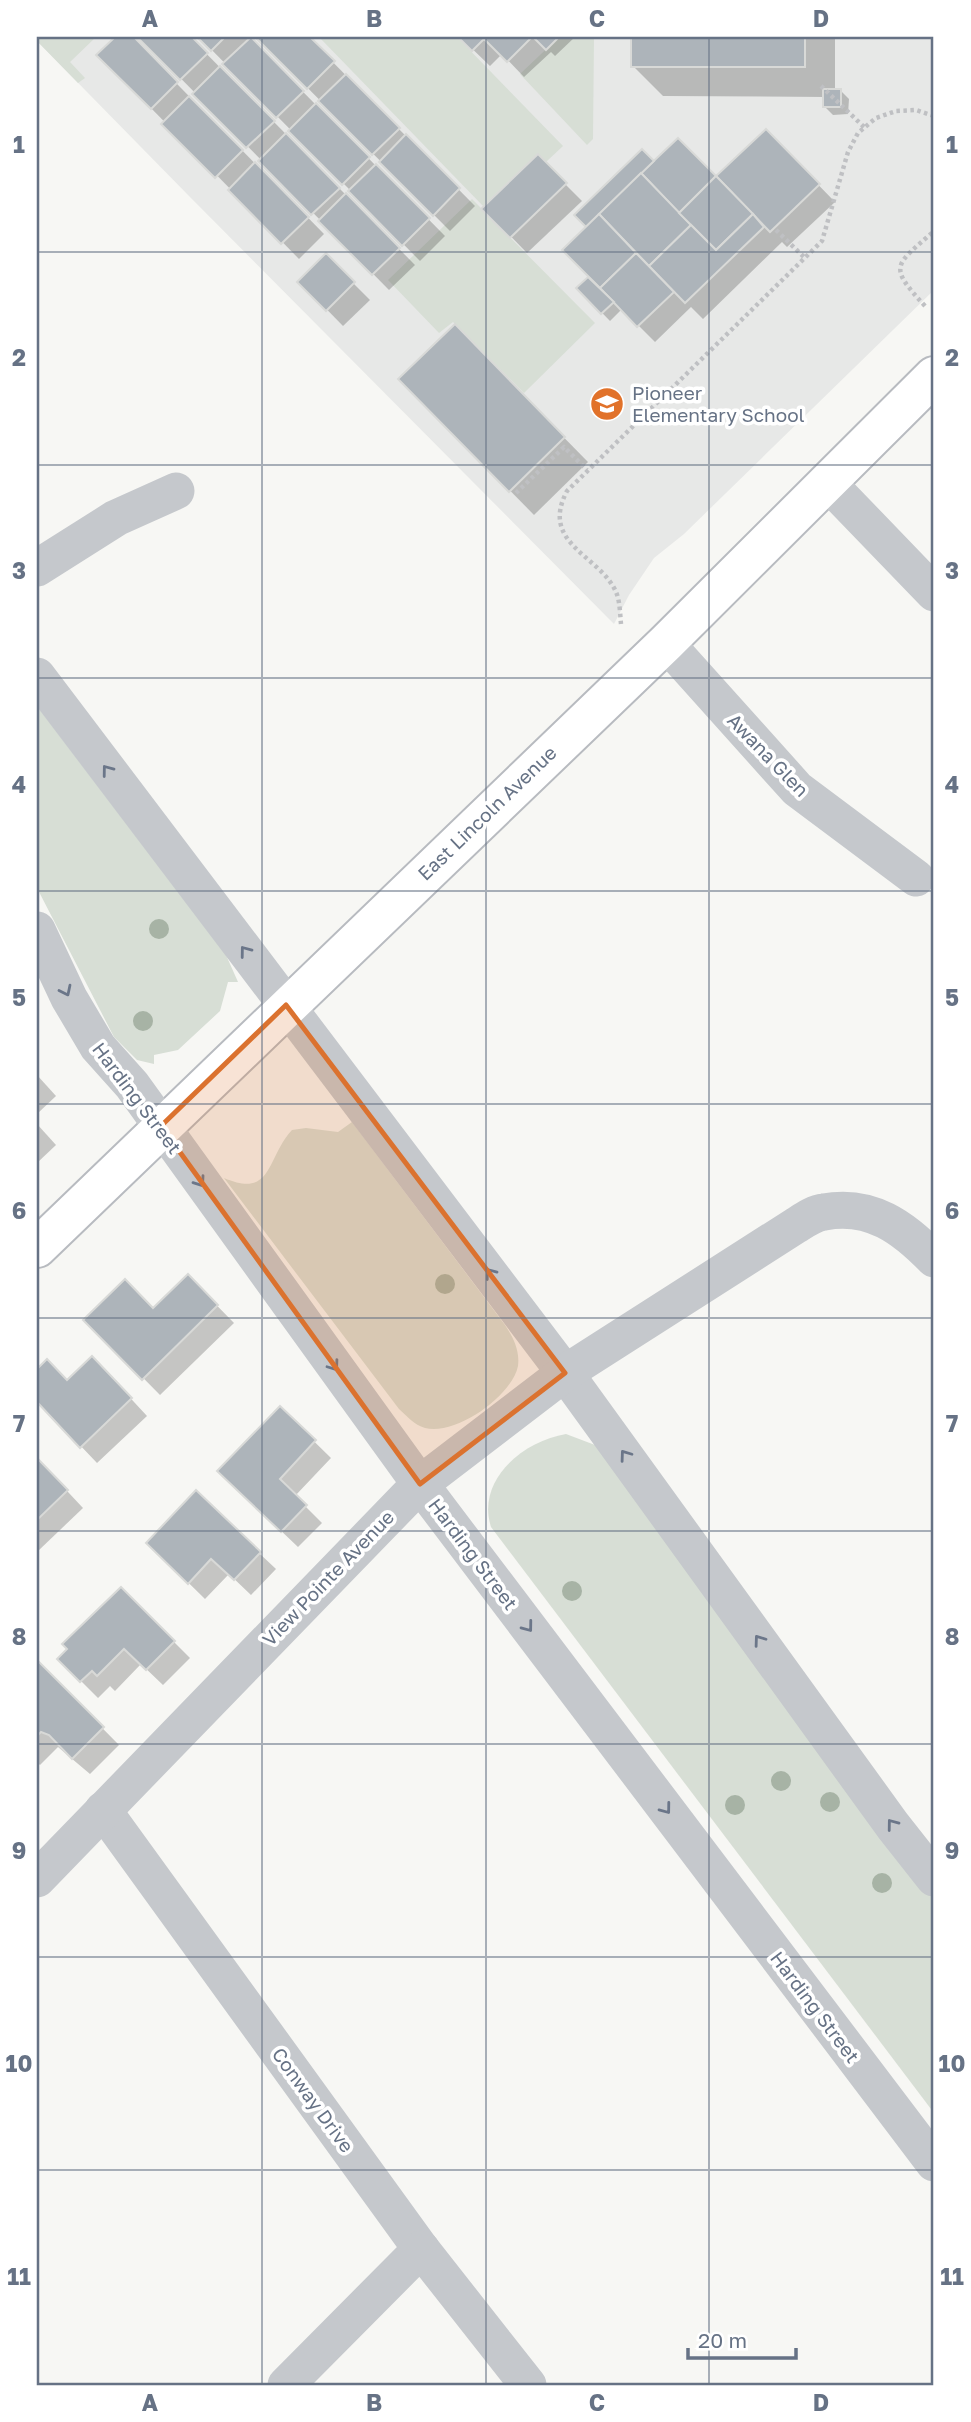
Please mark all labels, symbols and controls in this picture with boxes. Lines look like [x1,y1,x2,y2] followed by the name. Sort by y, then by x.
[142,4,159,32] text: A
[366,4,382,32] text: B
[589,4,605,32] text: C
[813,4,829,32] text: D
[13,130,25,158] text: 1
[946,130,958,158] text: 1
[12,343,26,371] text: 2
[945,343,959,371] text: 2
[632,381,805,426] place label: Pioneer Elementary School
[588,385,626,423] school or university icon: Pioneer Elementary School
[12,556,26,584] text: 3
[945,556,959,584] text: 3
[723,708,814,801] street label: Awana Glen
[413,741,561,885] street label: East Lincoln Avenue
[103,765,115,778] one-way arrow
[12,770,26,798] text: 4
[945,770,959,798] text: 4
[240,946,253,959] one-way arrow
[12,983,26,1011] text: 5
[945,983,959,1011] text: 5
[58,984,72,996] one-way arrow
[88,1037,187,1158] street label: Harding Street
[191,1174,204,1187] one-way arrow
[12,1196,26,1224] text: 6
[945,1196,959,1224] text: 6
[485,1268,498,1281] one-way arrow
[326,1358,338,1371] one-way arrow
[13,1409,25,1437] text: 7
[946,1409,958,1437] text: 7
[621,1451,633,1463] one-way arrow
[424,1493,523,1614] street label: Harding Street
[257,1505,398,1650] street label: View Pointe Avenue
[520,1619,533,1632] one-way arrow
[12,1622,26,1650] text: 8
[945,1622,959,1650] text: 8
[754,1635,767,1648] one-way arrow
[657,1801,670,1813] one-way arrow
[888,1819,900,1832] one-way arrow
[12,1836,26,1864] text: 9
[945,1836,959,1864] text: 9
[766,1946,865,2067] street label: Harding Street
[268,2043,359,2156] street label: Conway Drive
[6,2049,32,2077] text: 10
[939,2049,965,2077] text: 10
[7,2262,31,2290] text: 11
[940,2262,964,2290] text: 11
[688,2317,796,2361] scale bar
[698,2327,747,2353] text: 20 m
[142,2388,159,2416] text: A
[366,2388,382,2416] text: B
[589,2388,605,2416] text: C
[813,2388,829,2416] text: D

